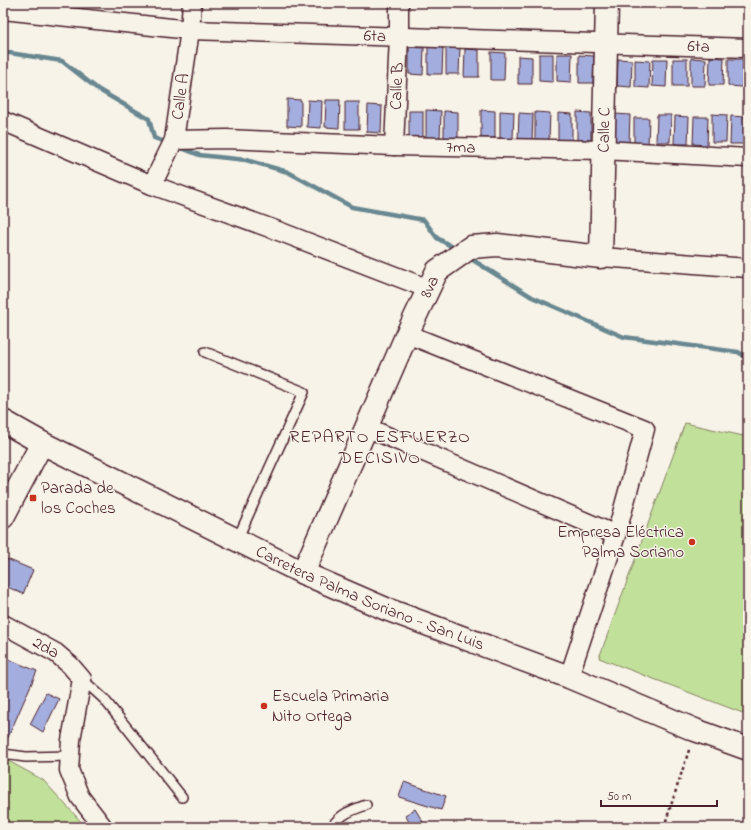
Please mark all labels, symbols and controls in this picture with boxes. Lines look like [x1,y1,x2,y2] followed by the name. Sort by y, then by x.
[363,23,386,49] street label: 6ta
[687,34,710,59] street label: 6ta
[383,62,410,110] street label: Calle B
[165,72,196,121] street label: Calle A
[591,107,617,153] street label: Calle C
[446,135,476,160] street label: 7ma
[413,271,446,302] street label: 8va
[289,425,471,472] district label: REPARTO ESFUERZO DECISIVO
[41,476,116,521] place label: Parada de los Coches
[28,493,38,503] marker: Parada de los Coches
[557,520,684,565] place label: Empresa Eléctrica Palma Soriano
[687,537,697,547] marker: Empresa Eléctrica Palma Soriano
[251,539,488,657] street label: Carretera Palma Soriano - San Luis
[28,630,64,665] street label: 2da
[272,684,389,731] place label: Escuela Primaria Nito Ortega
[259,701,269,711] marker: Escuela Primaria Nito Ortega
[601,782,717,808] scale bar
[607,788,631,806] text: 50 m

